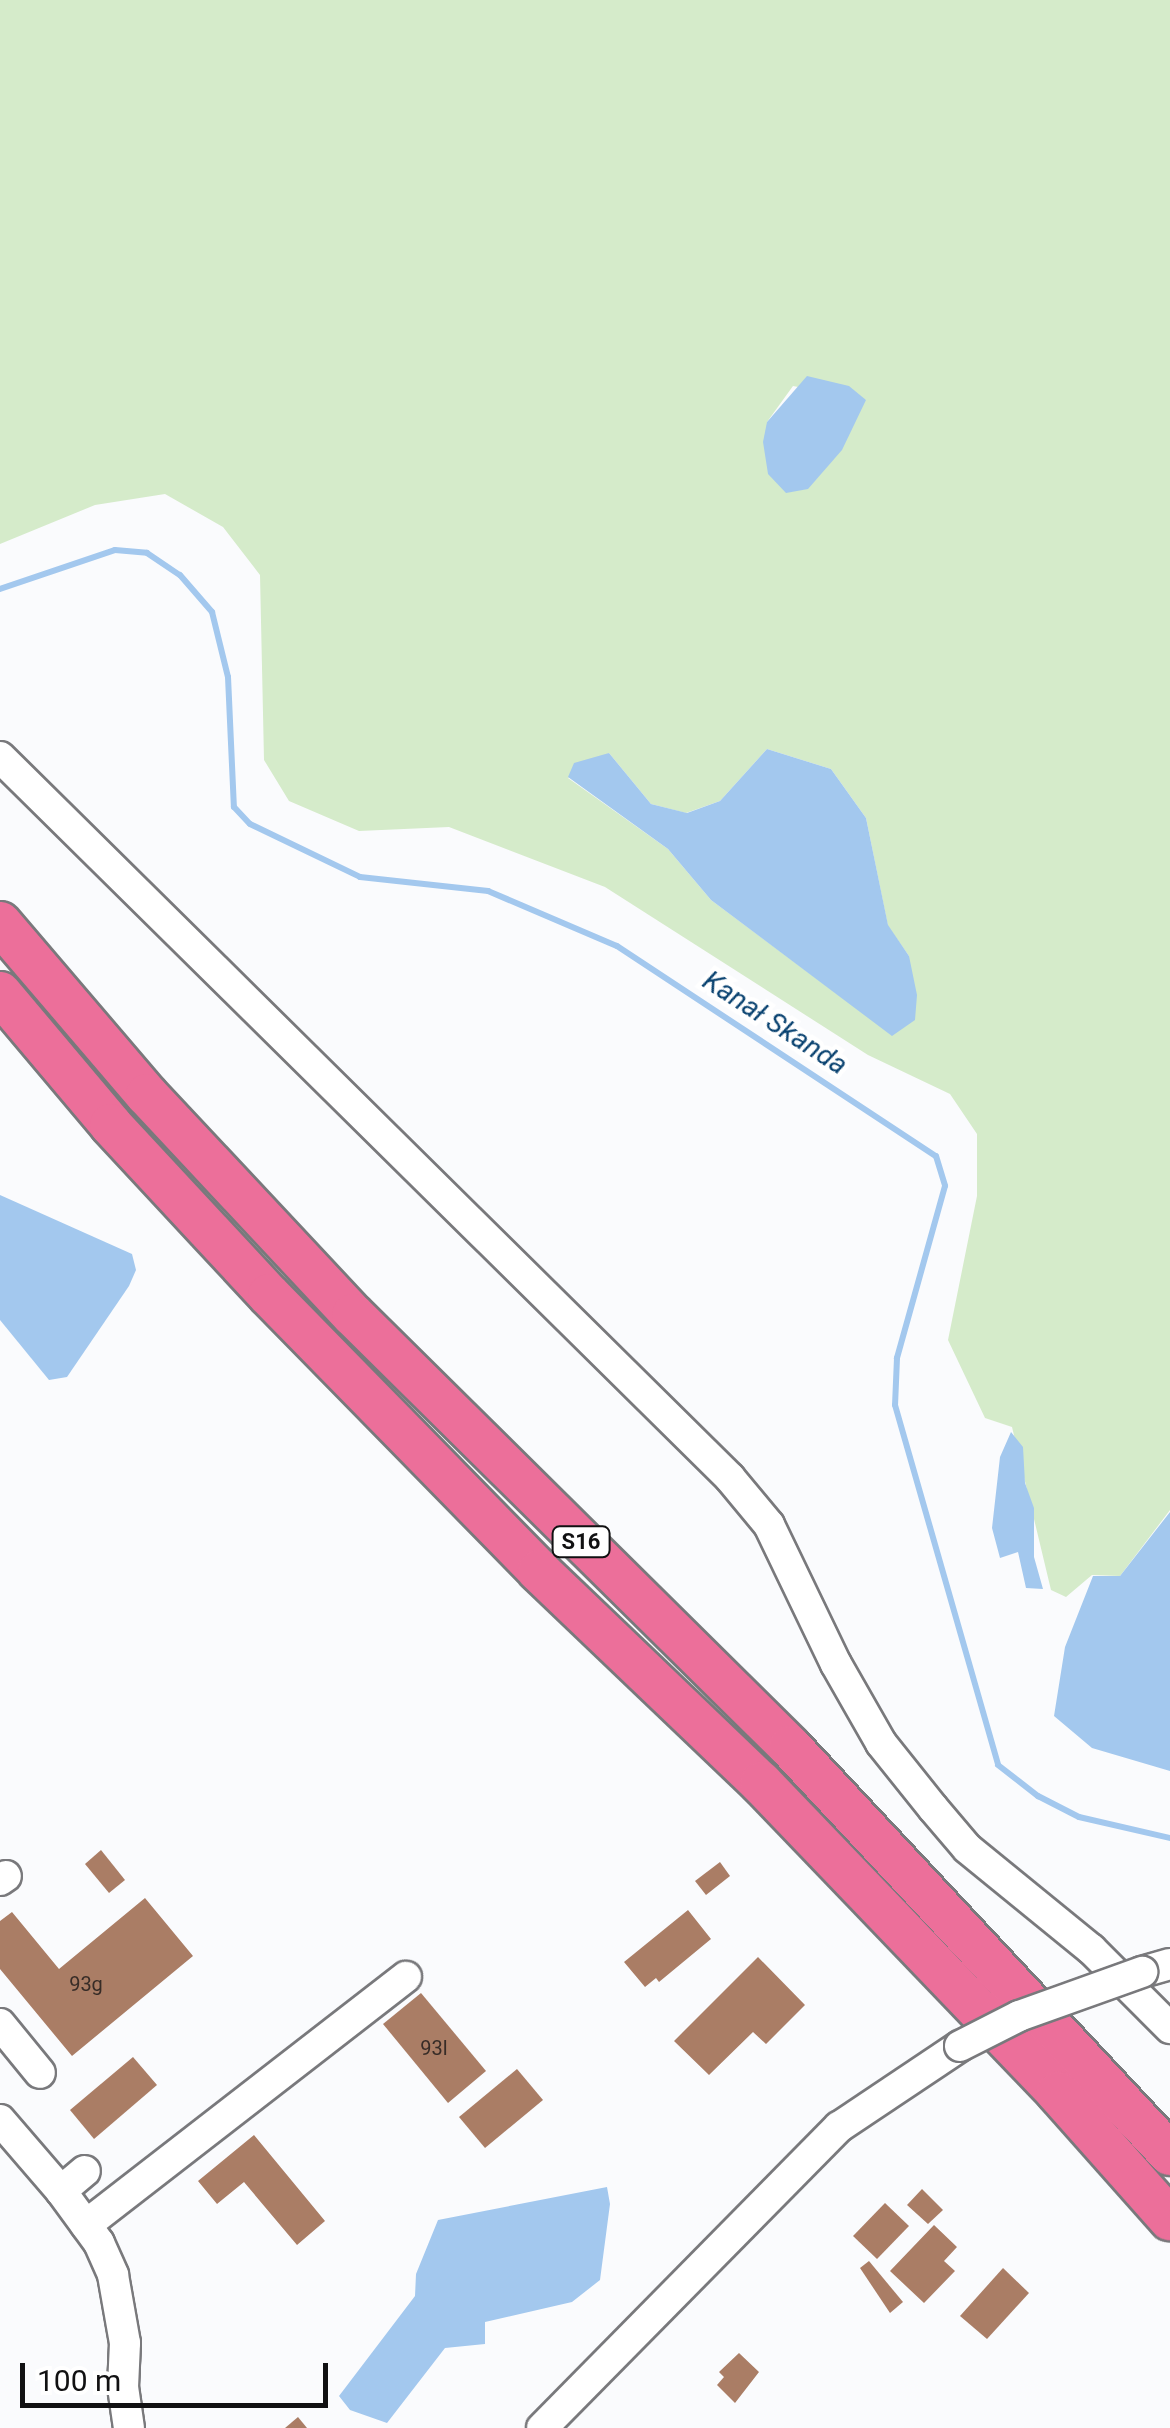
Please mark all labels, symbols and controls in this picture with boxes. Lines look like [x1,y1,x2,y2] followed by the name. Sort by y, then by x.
[696,964,854,1082] water label: Kanał Skanda
[551,1525,611,1559] road number: S16
[69,1972,103,1996] house number: 93g
[420,2036,448,2060] house number: 93l
[25,2343,332,2405] scale bar
[37,2363,121,2398] text: 100 m

